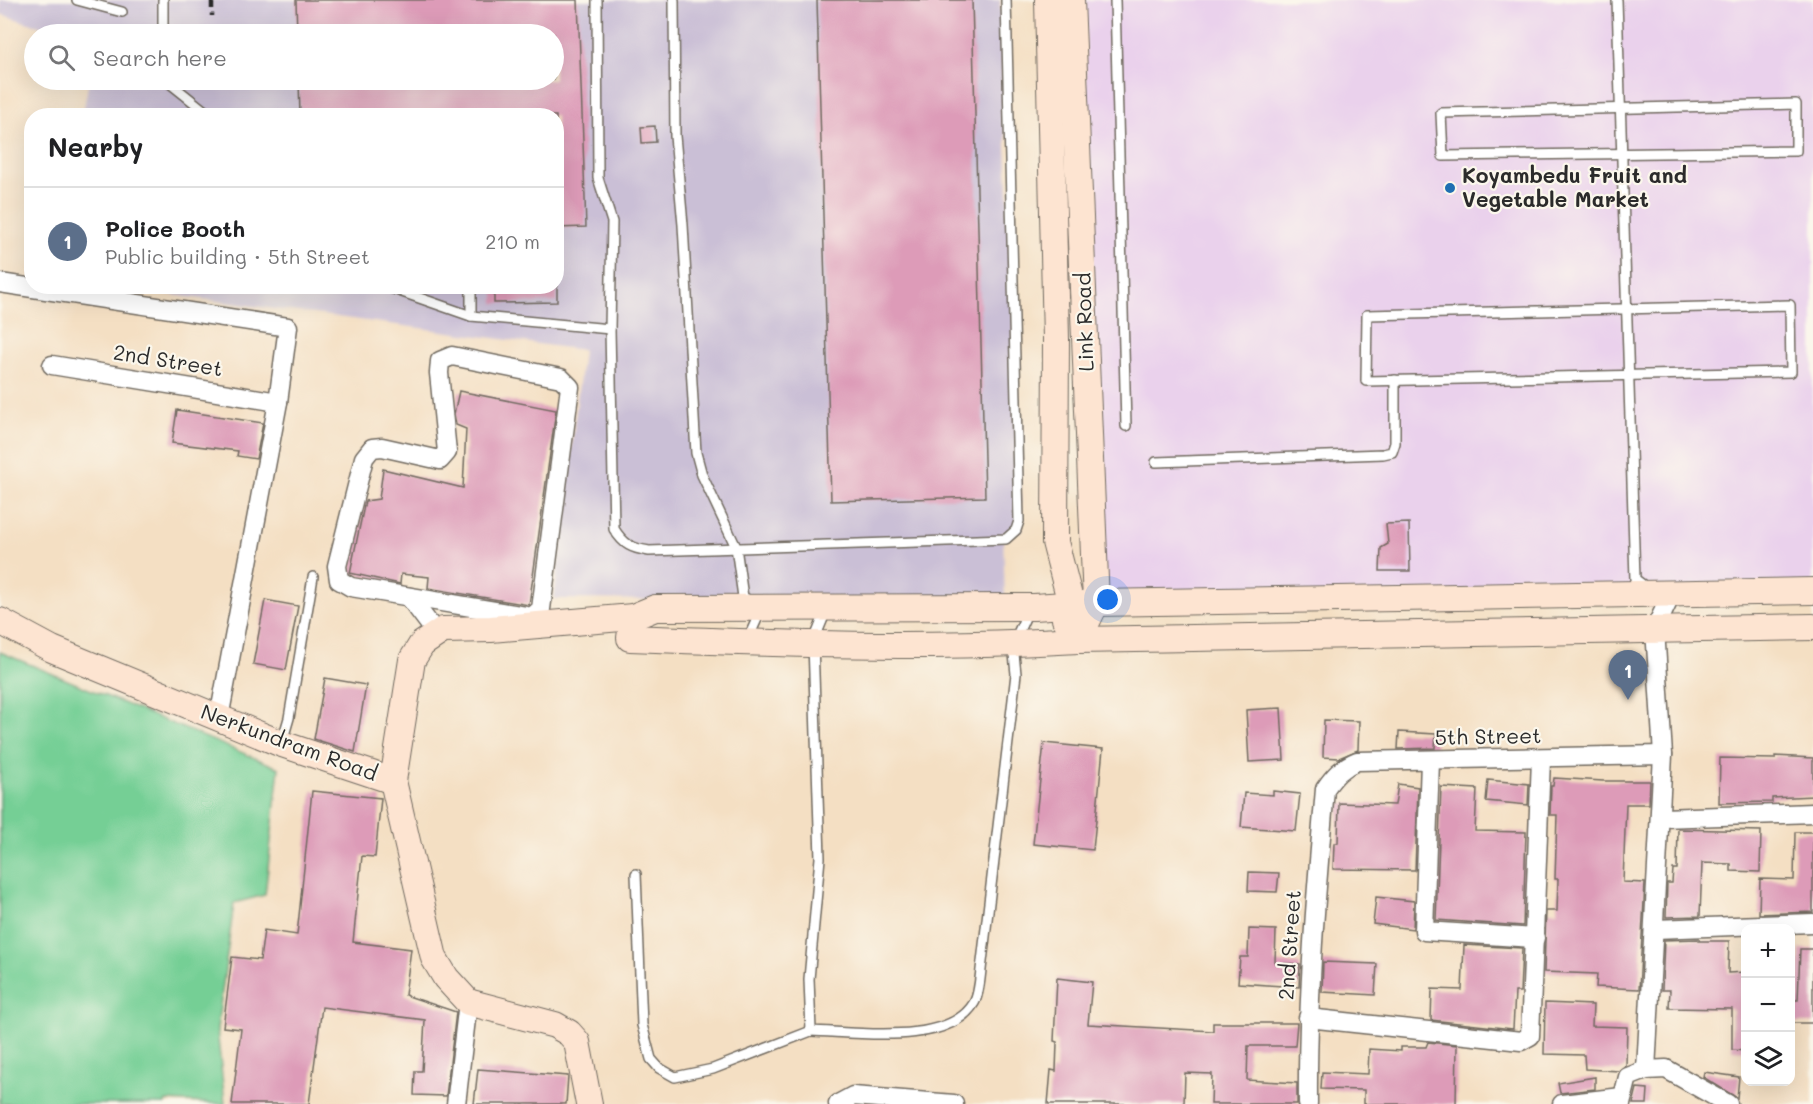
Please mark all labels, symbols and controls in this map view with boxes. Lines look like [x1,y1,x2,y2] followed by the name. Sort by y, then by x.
[24,24,564,90] search box
[45,41,78,74] icon: search
[93,43,227,72] text: Search here
[48,130,143,164] text: Nearby
[1462,161,1687,212] place label: Koyambedu Fruit and Vegetable Market
[1443,181,1457,195] marker: Koyambedu Fruit and Vegetable Market
[105,214,245,243] text: Police Booth
[63,228,72,254] text: 1
[485,228,540,254] text: 210 m
[105,243,370,269] text: Public building · 5th Street
[1068,272,1099,372] street label: Link Road
[112,338,225,381] street label: 2nd Street
[1093,585,1122,614] your location
[1608,650,1648,700] pin: 1
[197,697,382,786] street label: Nerkundram Road
[1434,721,1542,750] street label: 5th Street
[1271,889,1306,1001] street label: 2nd Street
[1741,924,1795,1086] map controls
[1741,924,1795,978] button: +
[1741,978,1795,1032] button: −
[1741,1032,1795,1086] button: layers

